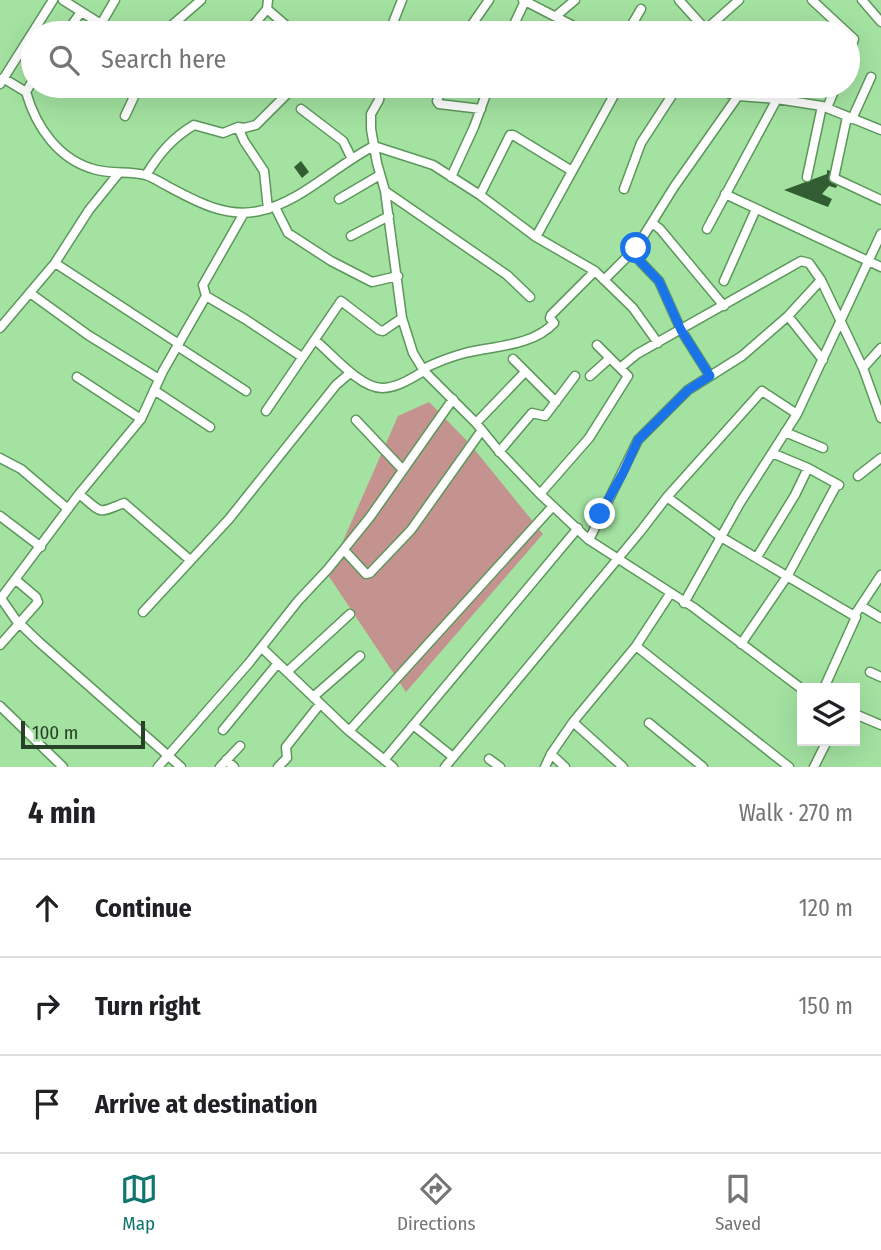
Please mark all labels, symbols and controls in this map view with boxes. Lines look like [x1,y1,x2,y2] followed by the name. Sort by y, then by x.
[21,21,860,98] search box
[45,41,83,79] icon: search
[101,44,226,75] text: Search here
[620,232,651,263] route start
[584,498,615,529] route end
[797,683,860,746] map controls
[797,683,860,746] button: layers
[21,718,145,750] scale bar
[32,721,78,744] text: 100 m
[28,795,96,831] text: 4 min
[739,799,853,827] text: Walk · 270 m
[28,889,66,927] icon: ahead
[95,893,192,924] text: Continue
[799,894,853,922] text: 120 m
[28,987,66,1025] icon: right
[95,991,201,1022] text: Turn right
[798,992,853,1020] text: 150 m
[28,1085,66,1123] icon: arrive
[95,1089,318,1120] text: Arrive at destination
[120,1170,158,1235] tab: Map
[397,1170,476,1235] tab: Directions
[715,1170,761,1235] tab: Saved

